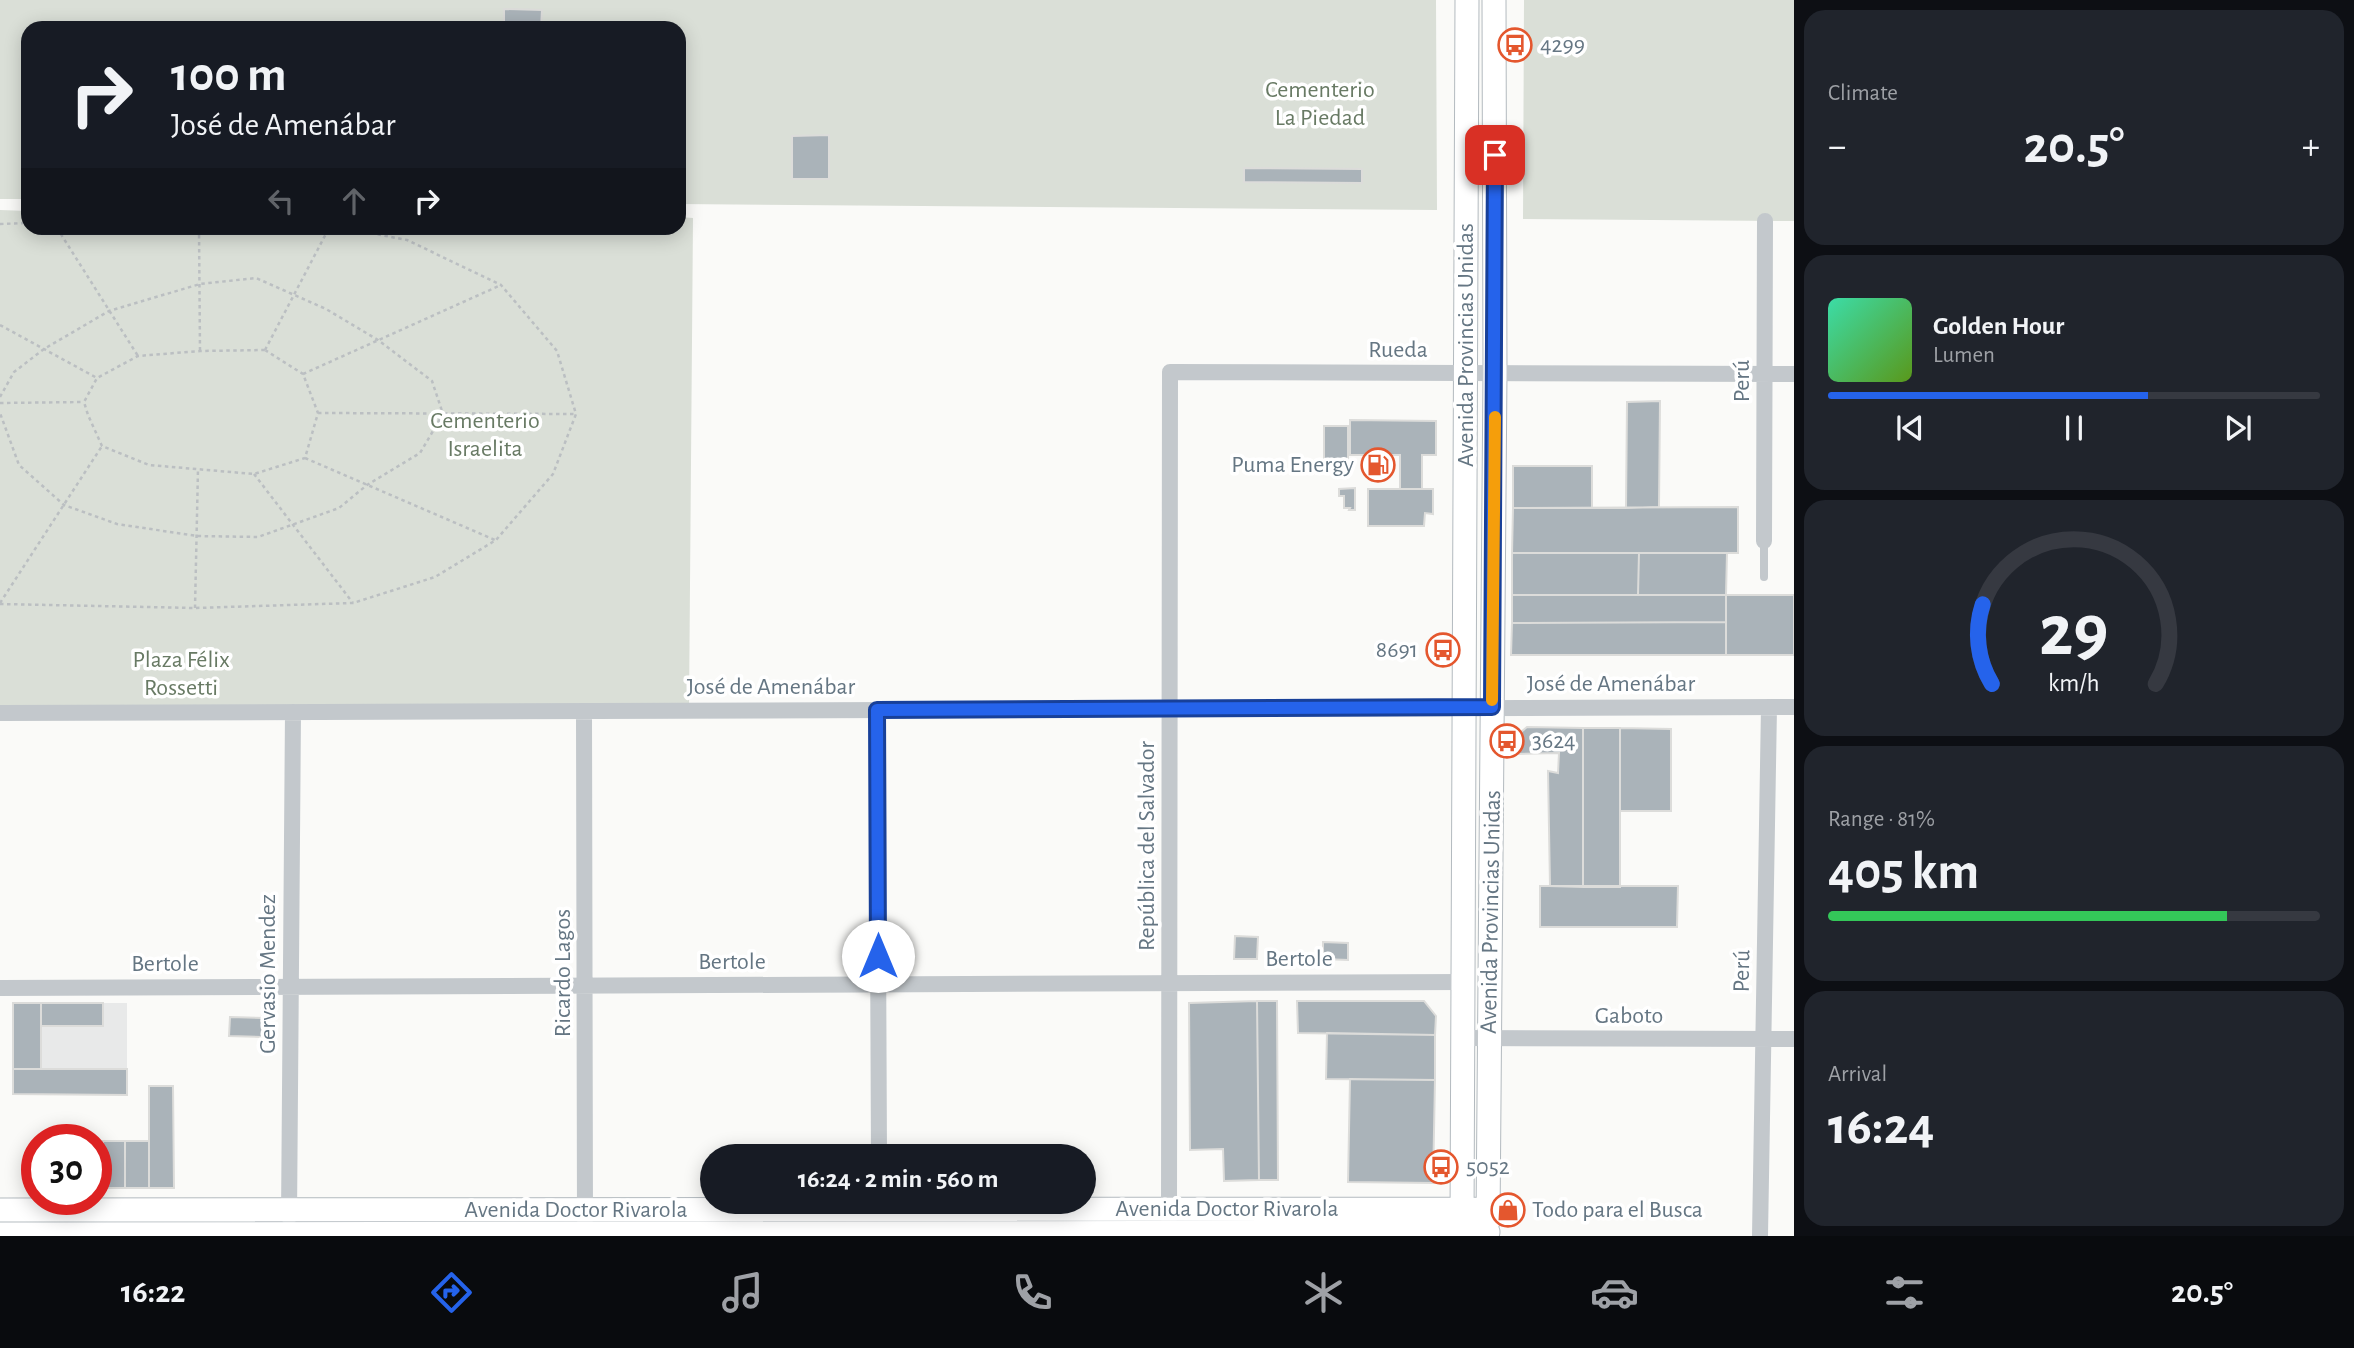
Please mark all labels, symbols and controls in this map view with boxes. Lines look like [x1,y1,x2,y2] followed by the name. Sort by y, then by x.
[1496,26,1534,64] bus stop icon: 4299
[1540,33,1585,57] place label: 4299
[56,49,147,140] icon: right
[171,51,287,100] text: 100 m
[1265,78,1375,130] park label: Cementerio La Piedad
[1828,82,1898,105] text: Climate
[171,109,396,141] text: José de Amenábar
[2023,120,2125,172] text: 20.5°
[1465,125,1525,185] pin
[1828,128,1846,166] text: −
[2302,128,2320,166] text: +
[1476,136,1514,174] icon: arrive
[262,182,300,220] icon: left
[335,182,373,220] icon: ahead
[408,182,446,220] icon: right
[1454,223,1478,467] street label: Avenida Provincias Unidas
[1933,313,2064,339] text: Golden Hour
[1368,338,1428,362] street label: Rueda
[1933,344,1995,367] text: Lumen
[1730,360,1754,402] street label: Perú
[430,409,540,461] park label: Cementerio Israelita
[1891,409,1929,447] icon: previous
[2055,409,2093,447] icon: pause
[2219,409,2257,447] icon: next
[1359,446,1397,484] fuel station icon: Puma Energy
[1231,453,1354,477] place label: Puma Energy
[2039,596,2109,669] text: 29
[1424,631,1462,669] bus stop icon: 8691
[1376,638,1418,662] place label: 8691
[132,648,230,700] park label: Plaza Félix Rossetti
[2048,671,2100,696] text: km/h
[1527,672,1695,696] street label: José de Amenábar
[687,675,855,699] street label: José de Amenábar
[1488,722,1526,760] bus stop icon: 3624
[1532,729,1576,753] place label: 3624
[1135,741,1159,951] street label: República del Salvador
[1477,790,1505,1034] street label: Avenida Provincias Unidas
[1828,808,1935,831] text: Range · 81%
[1828,846,1979,898] text: 405 km
[256,894,280,1054] street label: Gervasio Mendez
[551,909,575,1037] street label: Ricardo Lagos
[841,919,915,993] position arrow
[1265,947,1333,971] street label: Bertole
[698,950,766,974] street label: Bertole
[1730,950,1754,992] street label: Perú
[131,952,199,976] street label: Bertole
[1595,1004,1663,1028] street label: Gaboto
[1828,1063,1887,1086] text: Arrival
[1828,1101,1934,1153] text: 16:24
[21,1124,112,1215] speed limit sign: 30
[1422,1148,1460,1186] bus stop icon: 5052
[1466,1155,1510,1179] place label: 5052
[798,1166,998,1192] text: 16:24 · 2 min · 560 m
[1489,1191,1527,1229] shop icon: Todo para el Busca
[1115,1197,1339,1221] street label: Avenida Doctor Rivarola
[464,1198,688,1222] street label: Avenida Doctor Rivarola
[1532,1198,1703,1222] place label: Todo para el Busca
[427,1268,476,1317] icon: directions
[718,1268,767,1317] icon: music
[1008,1268,1057,1317] icon: phone
[1299,1268,1348,1317] icon: climate
[1590,1268,1639,1317] icon: car
[1880,1268,1929,1317] icon: filters
[121,1276,185,1308] text: 16:22
[2171,1276,2233,1308] text: 20.5°

